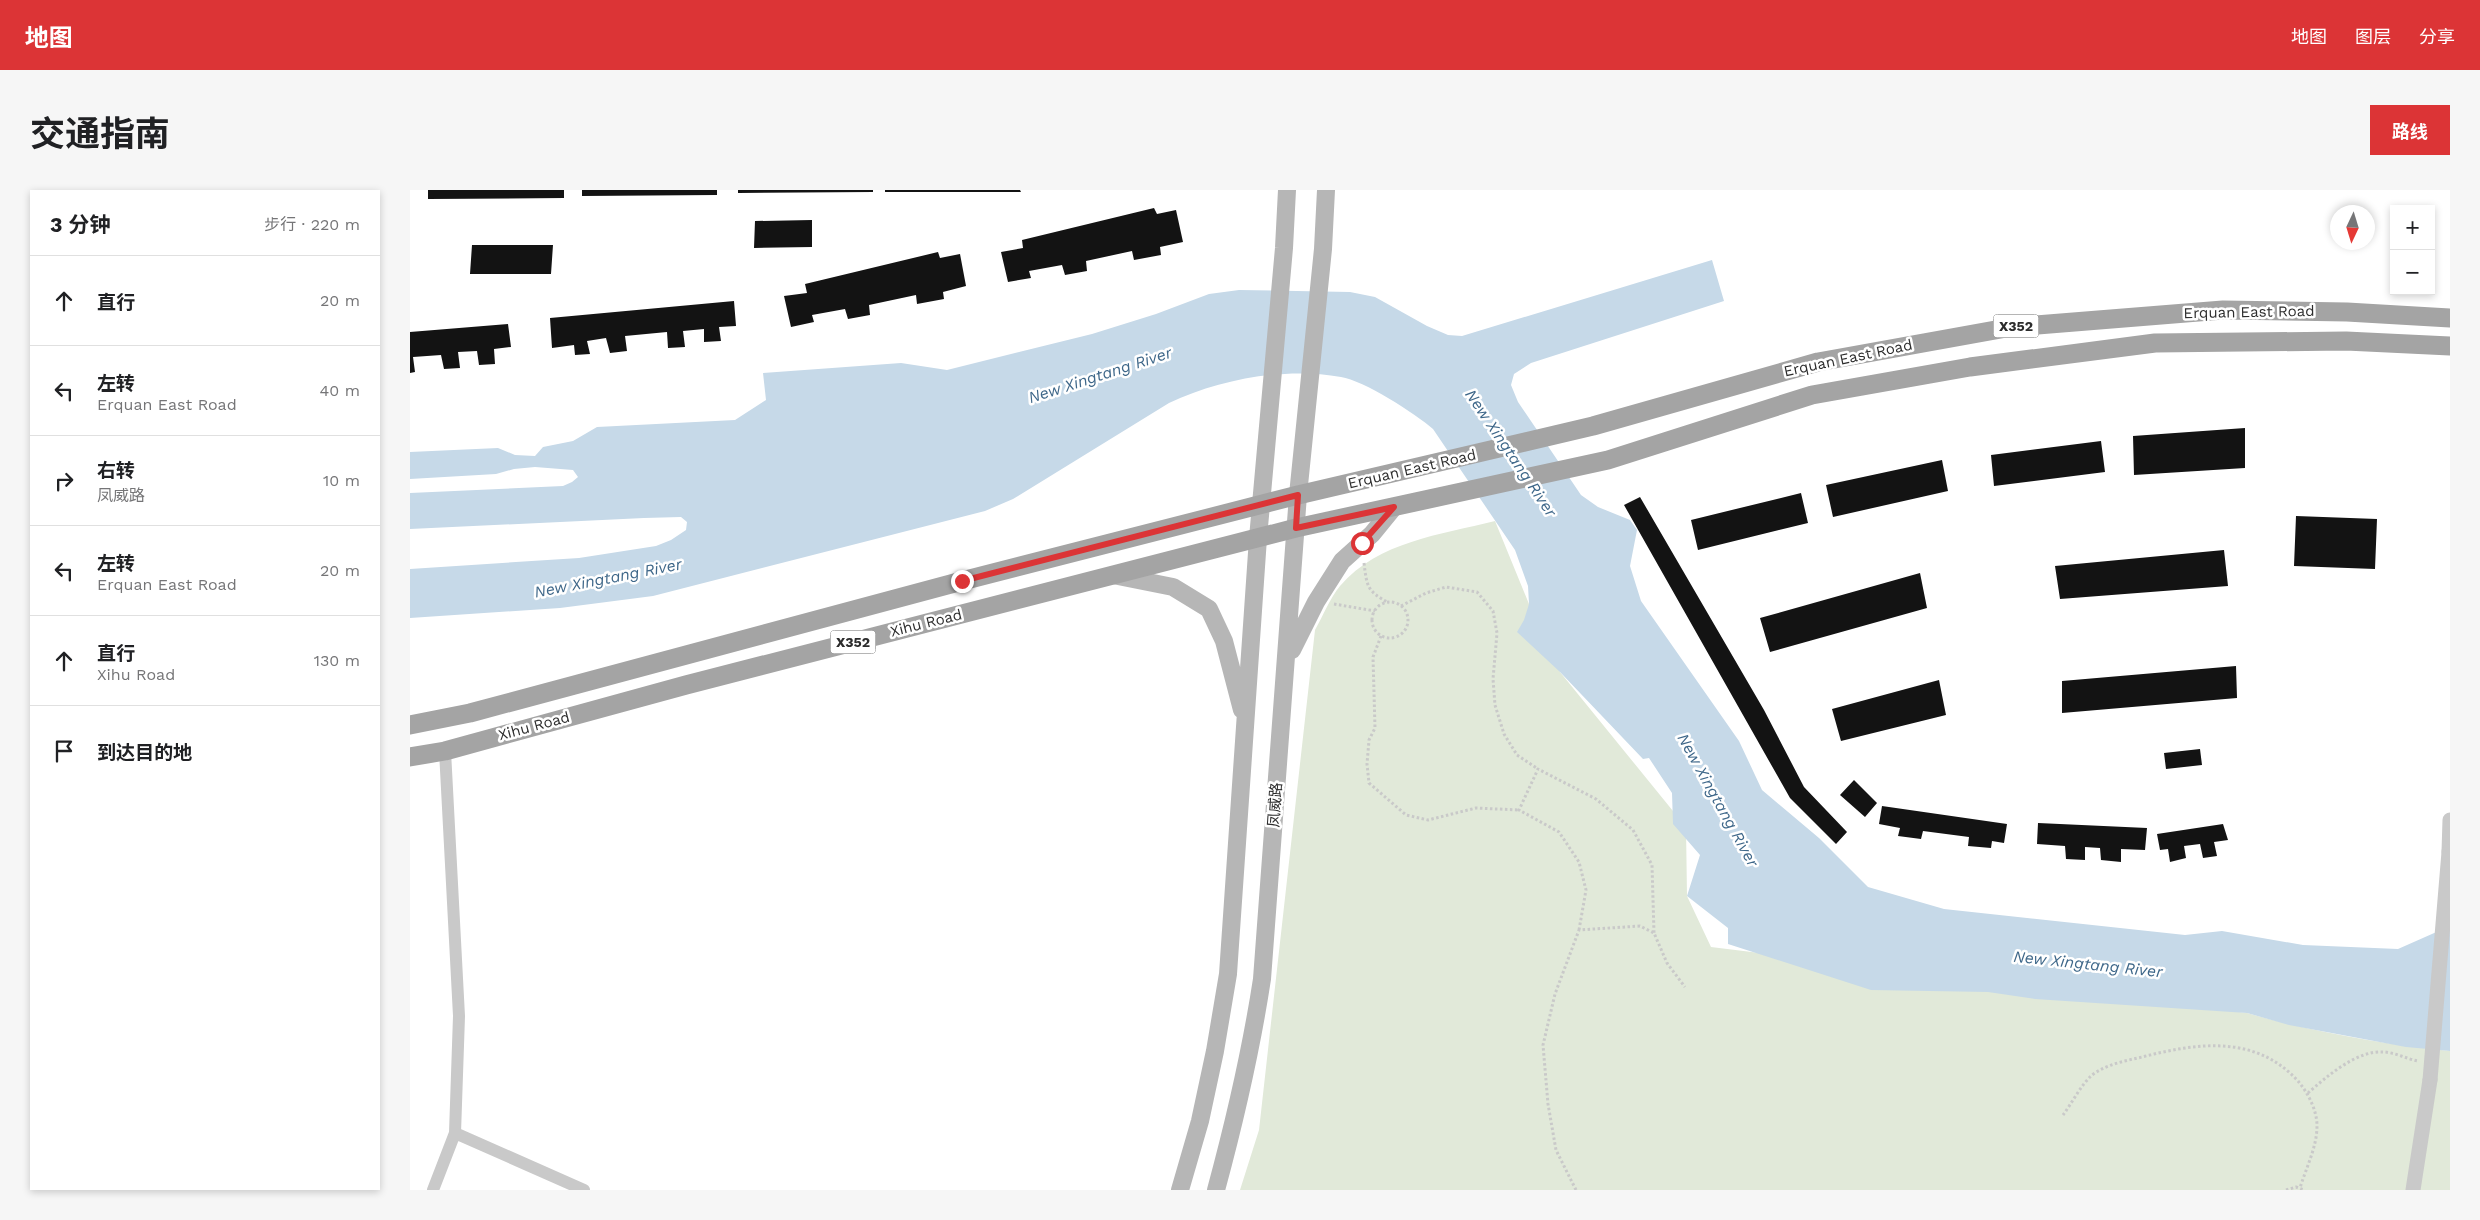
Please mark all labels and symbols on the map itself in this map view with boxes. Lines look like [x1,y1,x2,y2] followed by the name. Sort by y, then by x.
[2330,205,2375,250] north arrow
[2183,302,2315,322] street label: Erquan East Road
[1994,314,2038,338] road number: X352
[1782,336,1914,380] street label: Erquan East Road
[1026,343,1175,407] water label: New Xingtang River
[1461,386,1561,521] water label: New Xingtang River
[1346,445,1478,493] street label: Erquan East Road
[1351,532,1374,555] route start
[533,554,684,602] water label: New Xingtang River
[951,570,974,593] route end
[888,605,964,641] street label: Xihu Road
[830,631,876,654] road number: X352
[496,708,572,744] street label: Xihu Road
[1673,730,1763,871] water label: New Xingtang River
[1264,782,1286,828] street label: 凤威路
[2013,947,2164,981] water label: New Xingtang River

